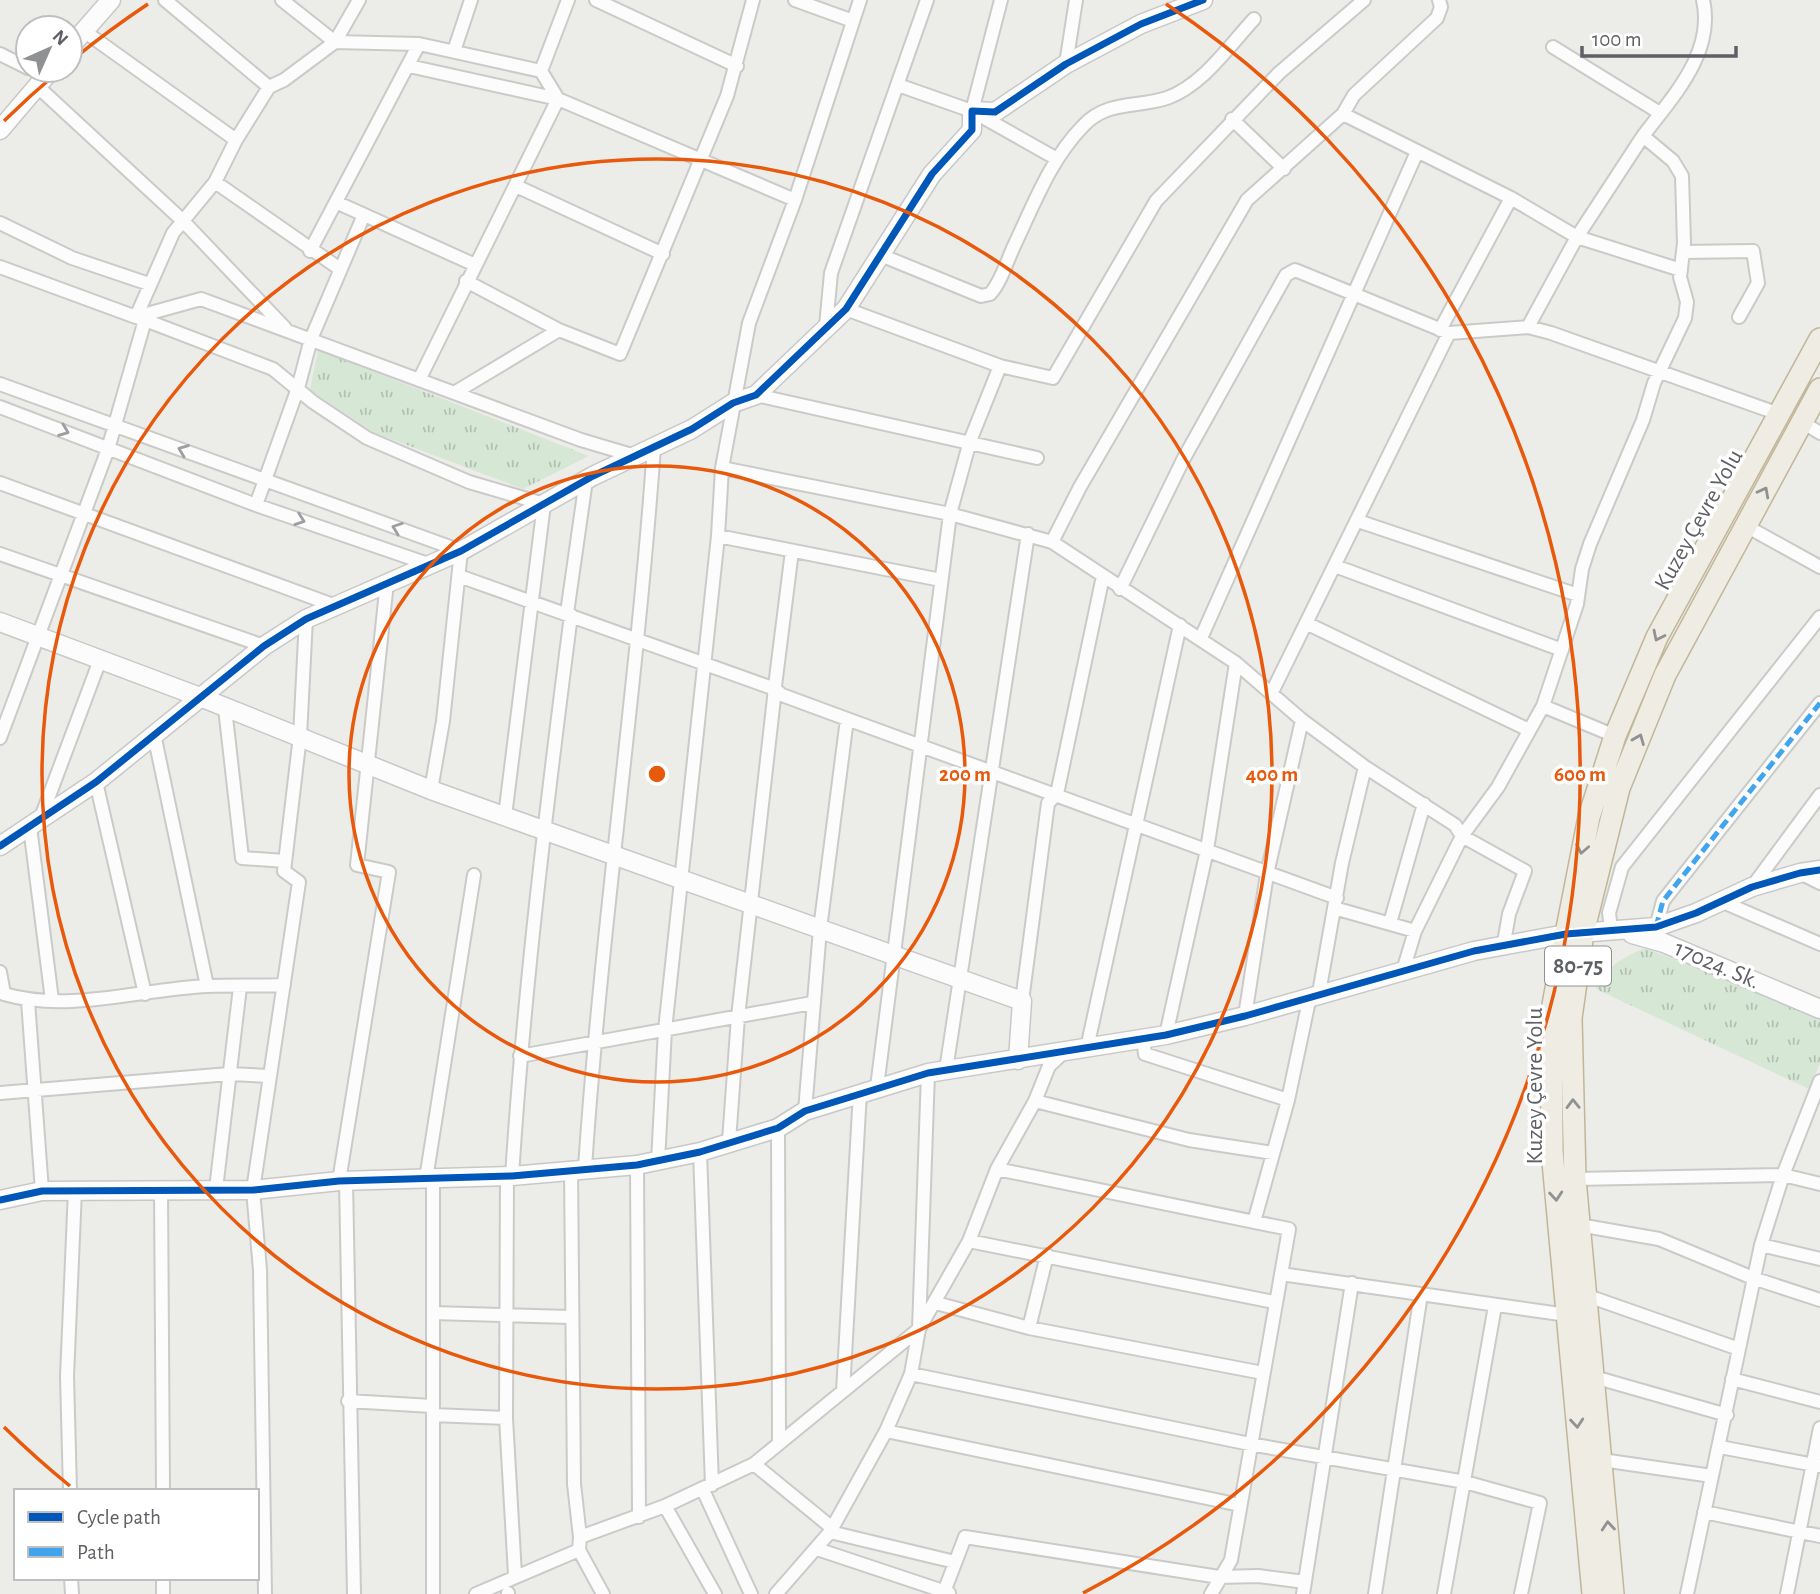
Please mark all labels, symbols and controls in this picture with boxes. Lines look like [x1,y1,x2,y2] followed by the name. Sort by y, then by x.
[14,14,84,84] north arrow
[1582,14,1736,58] scale bar
[49,27,71,49] text: N
[1592,29,1642,50] text: 100 m
[57,423,69,437] one-way arrow
[177,444,190,458] one-way arrow
[1650,446,1748,594] street label: Kuzey Çevre Yolu
[1755,487,1769,500] one-way arrow
[293,512,305,526] one-way arrow
[391,523,403,537] one-way arrow
[1653,629,1667,641] one-way arrow
[1631,734,1645,746] one-way arrow
[645,762,669,786] centre of rings
[939,764,991,785] text: 200 m
[1246,764,1298,785] text: 400 m
[1554,764,1606,785] text: 600 m
[1576,843,1591,855] one-way arrow
[1671,936,1763,994] street label: 17024. Sk.
[1545,946,1611,986] road number: 80-75
[1523,1008,1547,1164] street label: Kuzey Çevre Yolu
[1565,1098,1580,1109] one-way arrow
[1548,1191,1563,1202] one-way arrow
[1569,1417,1584,1429] one-way arrow
[14,1489,259,1580] legend
[77,1507,161,1528] text: Cycle path
[1601,1520,1616,1531] one-way arrow
[77,1542,115,1563] text: Path

